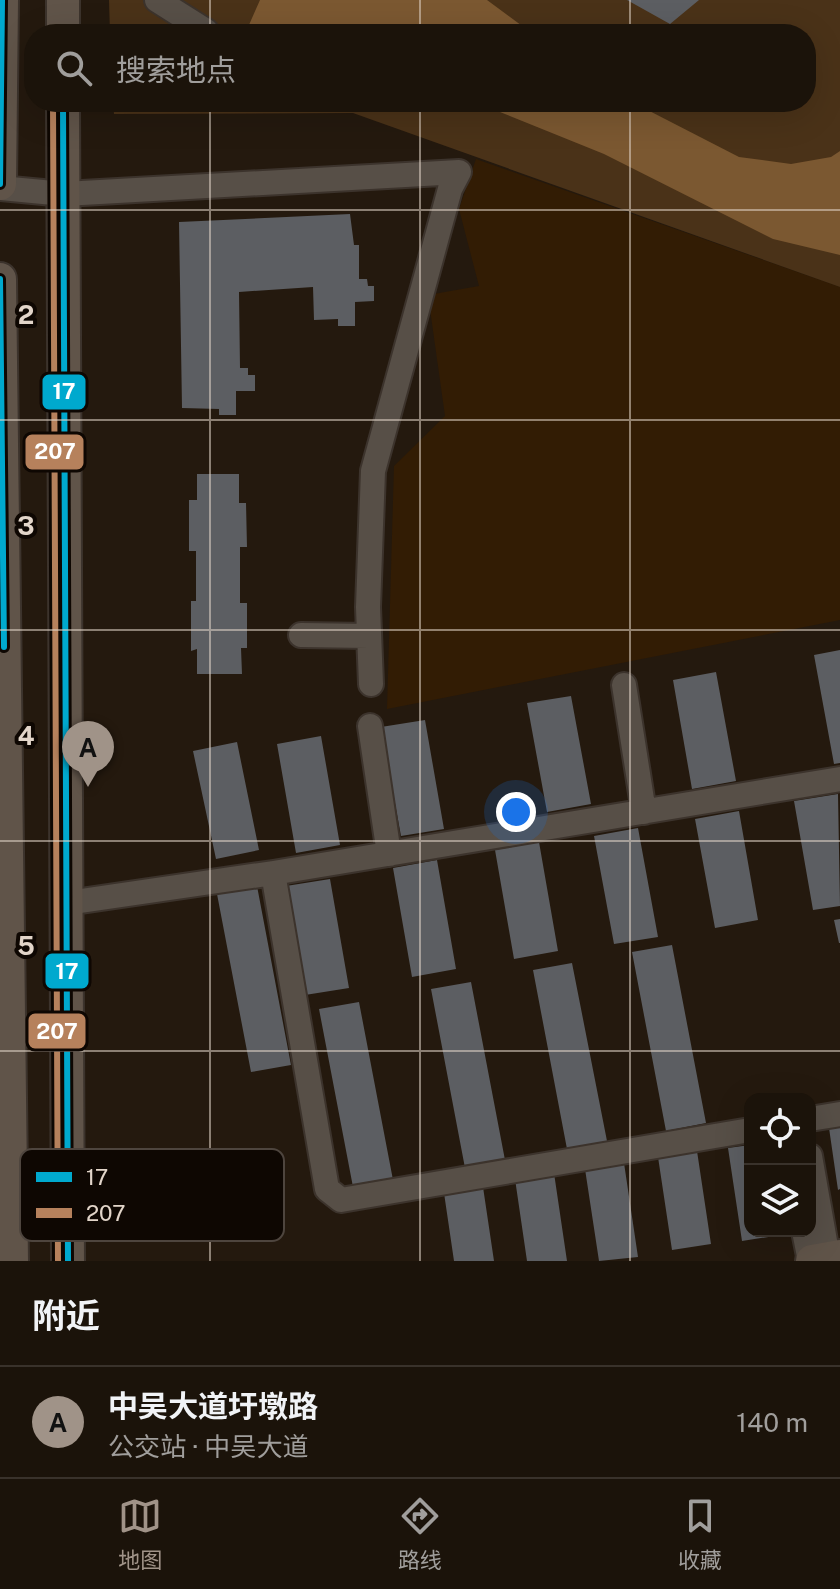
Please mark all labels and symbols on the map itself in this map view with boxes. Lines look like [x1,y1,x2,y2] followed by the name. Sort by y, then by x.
[18,299,34,330] text: 2
[41,373,87,411] line badge: 17
[52,378,76,404] text: 17
[24,433,85,471] line badge: 207
[34,438,76,464] text: 207
[17,510,35,541] text: 3
[17,720,35,751] text: 4
[62,721,114,787] pin: A
[496,792,536,832] your location
[17,930,35,961] text: 5
[44,952,90,990] line badge: 17
[55,958,79,984] text: 17
[27,1012,87,1050] line badge: 207
[36,1018,78,1044] text: 207
[20,1149,284,1241] legend
[86,1164,108,1190] text: 17
[86,1200,125,1226] text: 207

